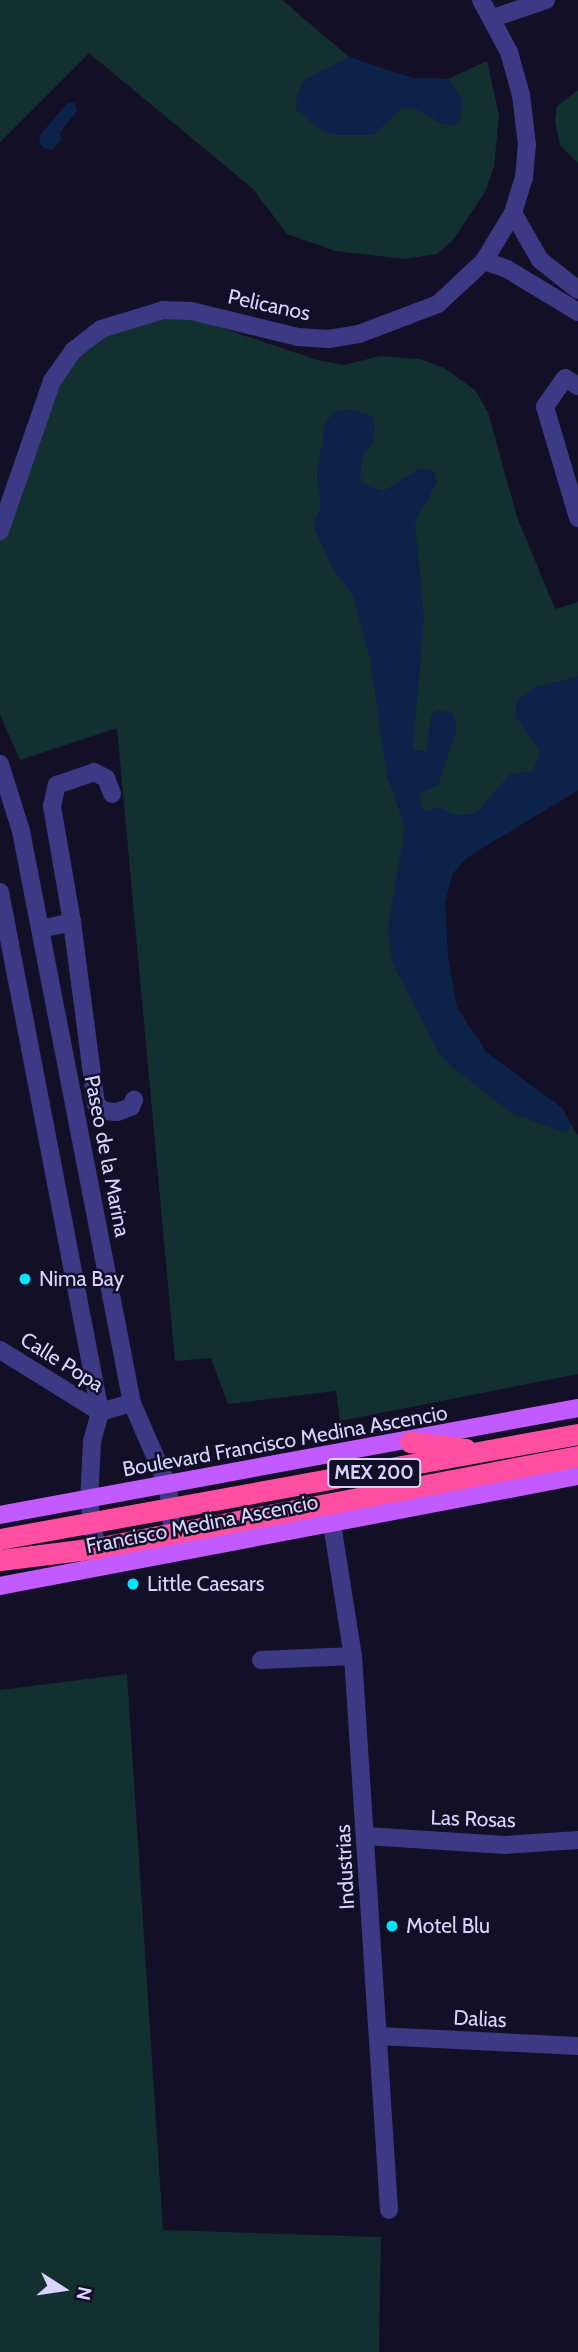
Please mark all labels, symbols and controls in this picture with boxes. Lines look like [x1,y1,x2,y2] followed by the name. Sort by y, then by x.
[226,284,312,326] street label: Pelicanos
[79,1073,135,1239] street label: Paseo de la Marina
[39,1266,124,1292] place label: Nima Bay
[17,1271,33,1287] marker: Nima Bay
[16,1327,108,1397] street label: Calle Popa
[121,1400,449,1482] street label: Boulevard Francisco Medina Ascencio
[327,1457,421,1488] road number: MEX 200
[84,1489,320,1559] street label: Francisco Medina Ascencio
[147,1571,264,1597] place label: Little Caesars
[125,1576,141,1592] marker: Little Caesars
[430,1805,516,1833] street label: Las Rosas
[330,1824,360,1910] street label: Industrias
[406,1913,490,1939] place label: Motel Blu
[384,1918,400,1934] marker: Motel Blu
[453,2005,507,2033] street label: Dalias
[28,2254,98,2324] north arrow
[71,2285,97,2302] text: N

